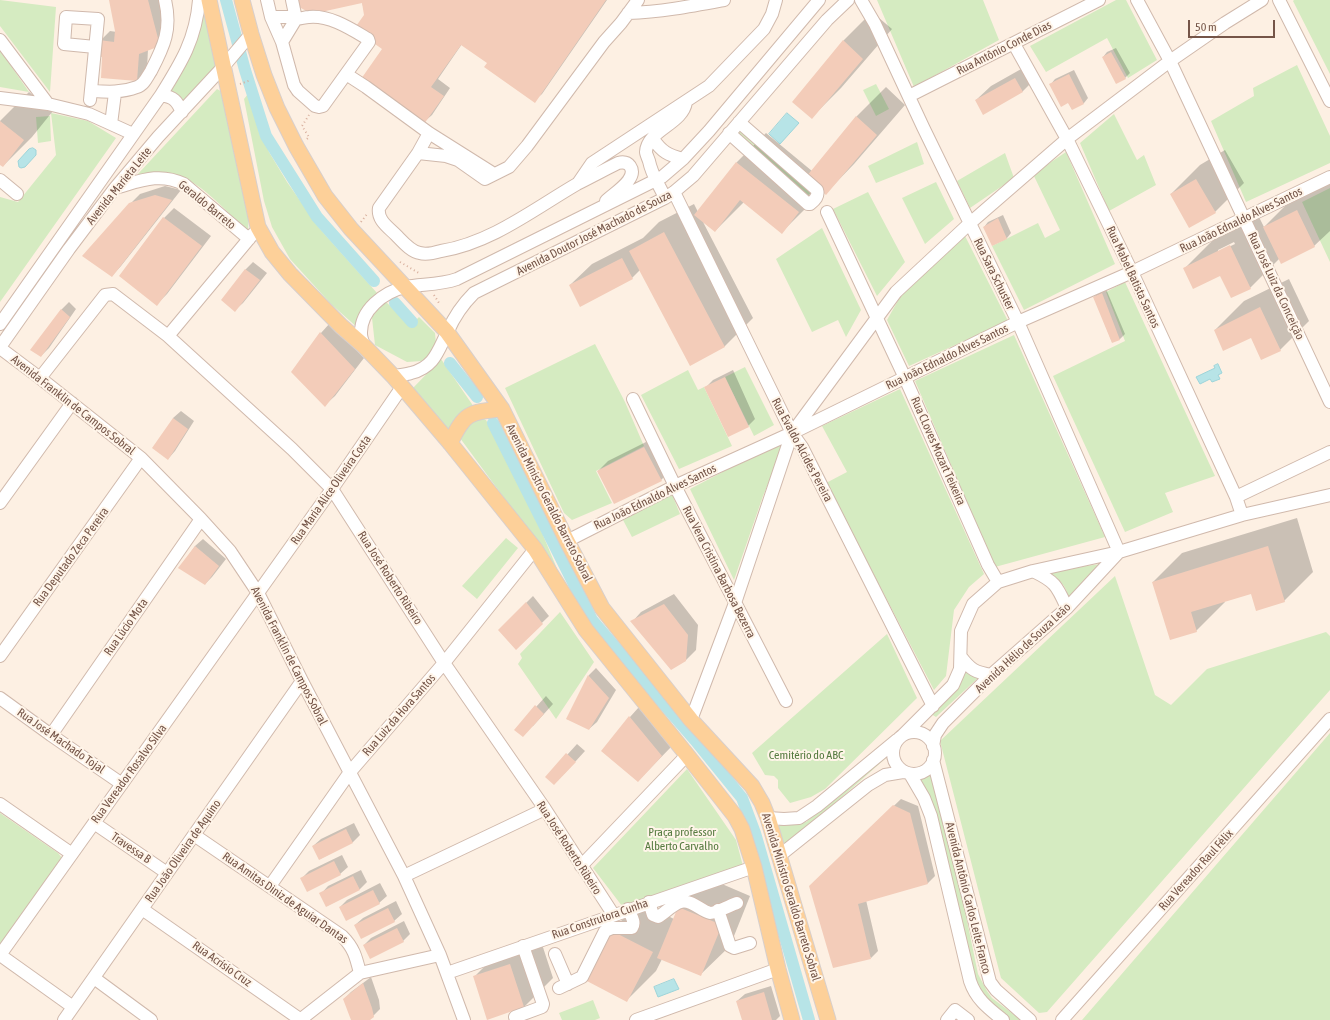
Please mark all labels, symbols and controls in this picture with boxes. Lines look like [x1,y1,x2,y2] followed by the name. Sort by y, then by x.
[1190,12,1277,38] scale bar
[954,18,1054,78] street label: Rua Antônio Conde Dias
[1195,20,1217,34] text: 50 m
[83,144,155,228] street label: Avenida Marieta Leite
[175,178,239,232] street label: Geraldo Barreto
[1177,184,1305,256] street label: Rua João Ednaldo Alves Santos
[514,187,674,279] street label: Avenida Doutor José Machado de Souza
[1103,224,1163,330] street label: Rua Mabel Batista Santos
[1245,230,1307,342] street label: Rua José Luiz da Conceição
[970,236,1018,312] street label: Rua Sara Schuster
[883,321,1011,393] street label: Rua João Ednaldo Alves Santos
[8,352,138,458] street label: Avenida Franklin de Campos Sobral
[908,394,968,508] street label: Rua CLoves Mozart Teixeira
[769,396,835,504] street label: Rua Evaldo Alcides Pereira
[503,422,595,584] street label: Avenida Ministro Geraldo Barreto Sobral
[288,432,374,548] street label: Rua Maria Alice Oliveira Costa
[591,461,719,533] street label: Rua João Ednaldo Alves Santos
[679,503,759,641] street label: Rua Vera Cristina Barbosa Bezerra
[30,505,112,609] street label: Rua Deputado Zeca Pereira
[354,529,426,627] street label: Rua José Roberto Ribeiro
[248,584,330,728] street label: Avenida Franklin de Campos Sobral
[101,596,151,658] street label: Rua Lúcio Mota
[972,600,1074,696] street label: Avenida Hélio de Souza Leão
[359,671,439,759] street label: Rua Luiz da Hora Santos
[14,705,108,777] street label: Rua José Machado Tojal
[88,722,170,826] street label: Rua Vereador Rosalvo Silva
[769,748,843,762] park label: Cemitério do ABC
[142,797,224,905] street label: Rua João Oliveira de Aquino
[533,799,605,897] street label: Rua José Roberto Ribeiro
[759,811,823,983] street label: Avenida Ministro Geraldo Barreto Sobral
[942,821,994,975] street label: Avenida Antônio Carlos Leite Franco
[645,825,719,853] park label: Praça professor Alberto Carvalho
[1156,827,1236,913] street label: Rua Vereador Raul Félix
[108,829,154,867] street label: Travessa B
[220,849,350,947] street label: Rua Amitas Diniz de Aguiar Dantas
[550,896,650,942] street label: Rua Construtora Cunha
[190,938,254,990] street label: Rua Acrísio Cruz

